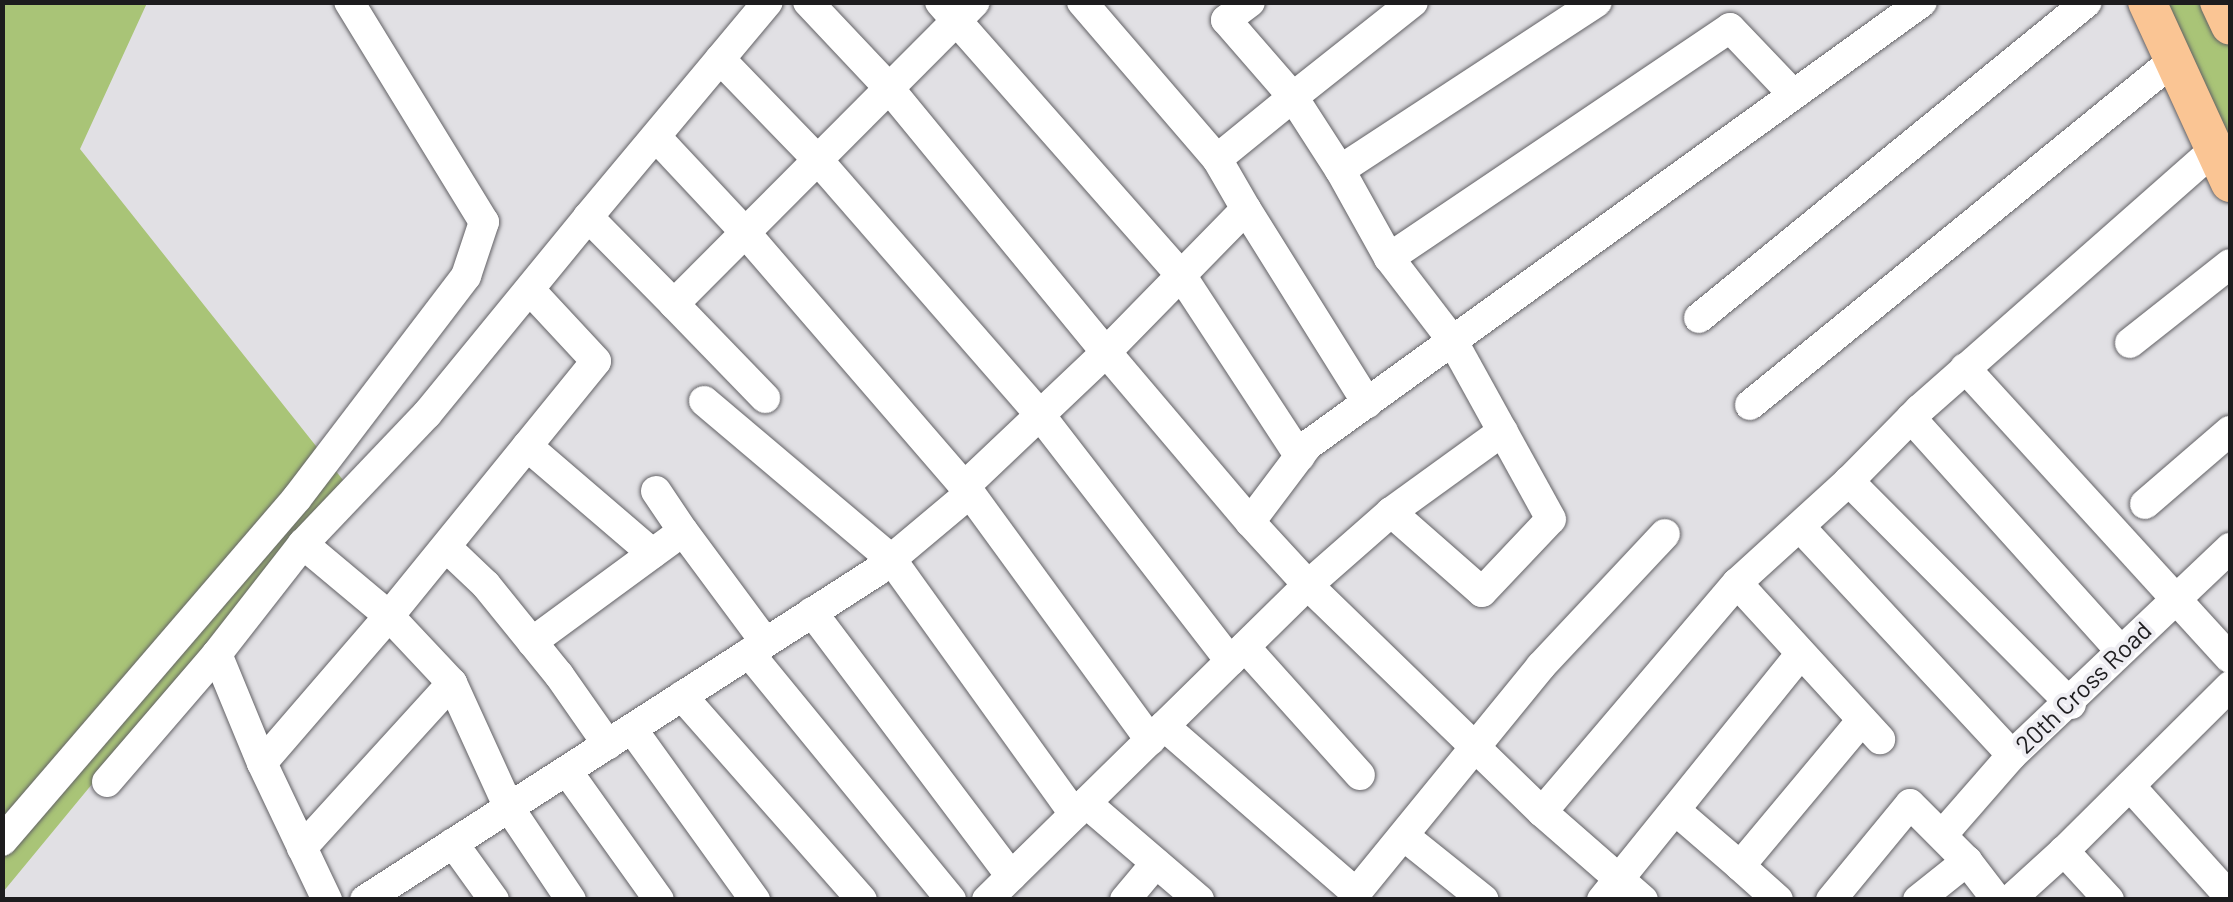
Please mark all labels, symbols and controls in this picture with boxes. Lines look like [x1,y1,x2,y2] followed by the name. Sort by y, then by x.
[2009,615,2157,759] street label: 20th Cross Road

